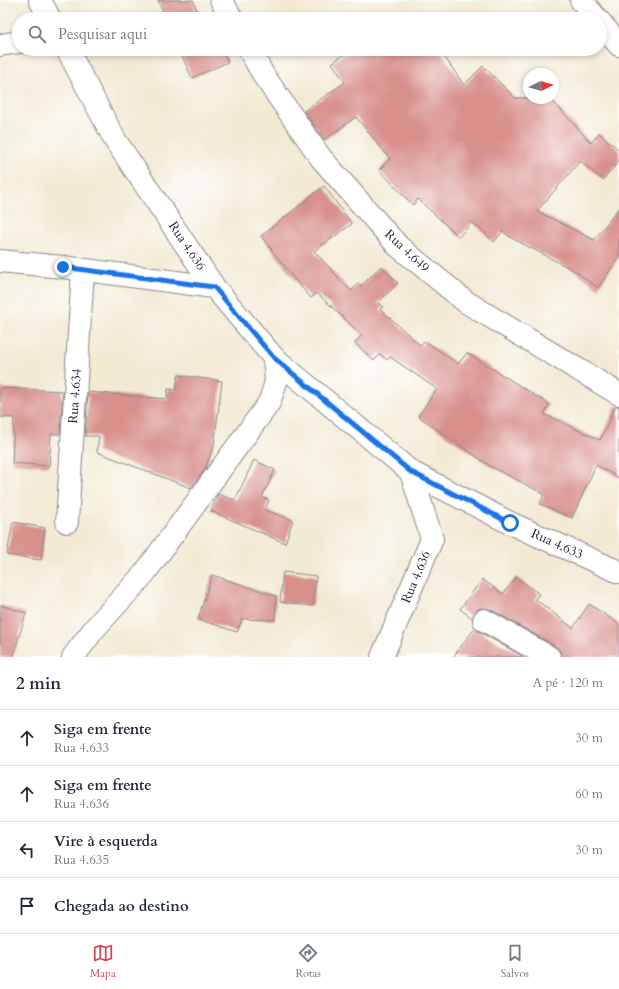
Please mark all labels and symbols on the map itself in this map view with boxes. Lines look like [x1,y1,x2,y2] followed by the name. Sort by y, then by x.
[523,68,559,104] north arrow
[164,218,210,274] street label: Rua 4.636
[381,226,434,277] street label: Rua 4.649
[54,258,72,276] route end
[64,368,86,424] street label: Rua 4.634
[501,514,519,532] route start
[528,525,586,563] street label: Rua 4.633
[397,548,435,606] street label: Rua 4.636

